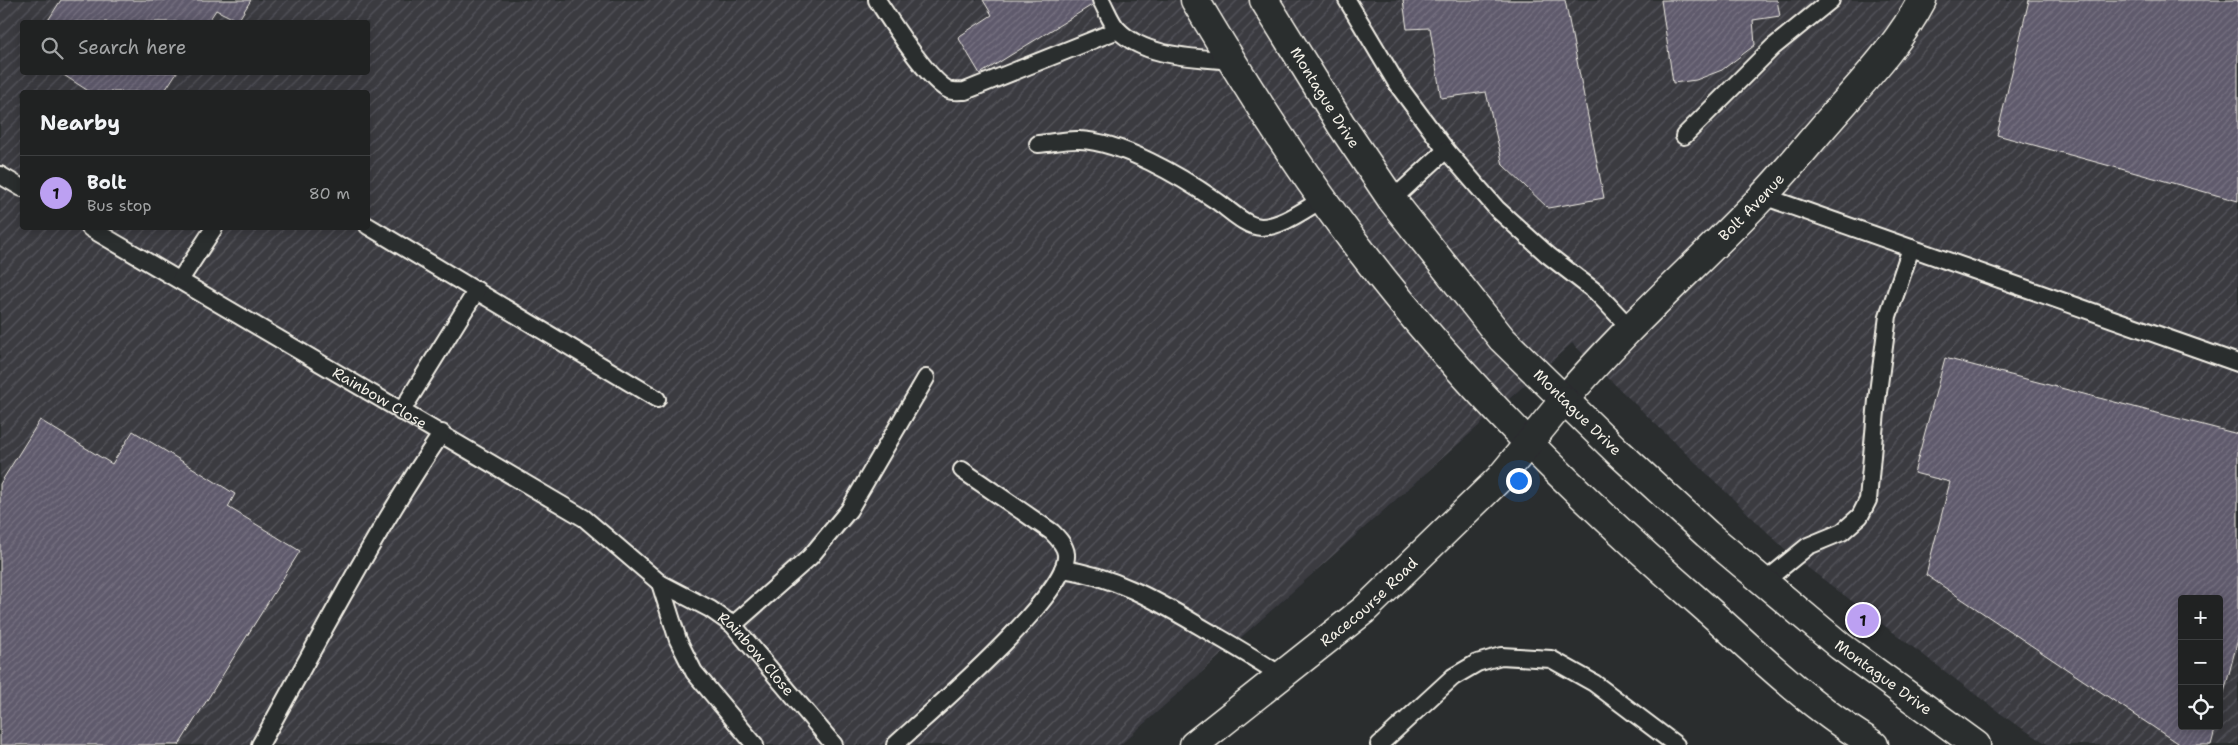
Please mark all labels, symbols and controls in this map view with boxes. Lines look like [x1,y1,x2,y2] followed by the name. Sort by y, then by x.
[20,20,370,75] search box
[38,34,66,62] icon: search
[78,35,187,60] text: Search here
[1286,43,1364,152] street label: Montague Drive
[40,109,120,137] text: Nearby
[1714,169,1789,245] street label: Bolt Avenue
[87,170,127,195] text: Bolt
[52,183,60,204] text: 1
[309,183,350,204] text: 80 m
[87,195,152,216] text: Bus stop
[329,363,431,434] street label: Rainbow Close
[1529,365,1626,460] street label: Montague Drive
[1506,468,1532,494] your location
[1316,553,1423,651] street label: Racecourse Road
[2178,595,2223,730] map controls
[2178,595,2223,640] button: +
[1847,601,1879,639] pin: 1
[714,607,799,700] street label: Rainbow Close
[1830,635,1936,720] street label: Montague Drive
[2178,640,2223,685] button: −
[2178,685,2223,730] button: locate

